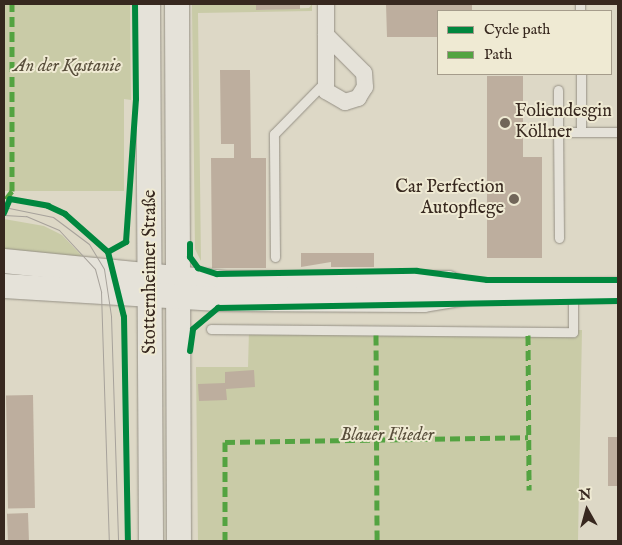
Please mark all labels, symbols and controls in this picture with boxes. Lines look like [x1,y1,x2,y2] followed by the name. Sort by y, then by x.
[437,10,612,75] legend
[484,20,550,39] text: Cycle path
[484,45,512,64] text: Path
[13,56,121,78] park label: An der Kastanie
[515,102,612,144] place label: Foliendesgin Köllner
[499,117,511,129] marker: Foliendesgin Köllner
[395,178,504,220] place label: Car Perfection Autopflege
[140,190,162,354] street label: Stotternheimer Straße
[508,193,520,205] marker: Car Perfection Autopflege
[340,425,434,447] park label: Blauer Flieder
[562,485,612,535] north arrow
[578,485,592,505] text: N

